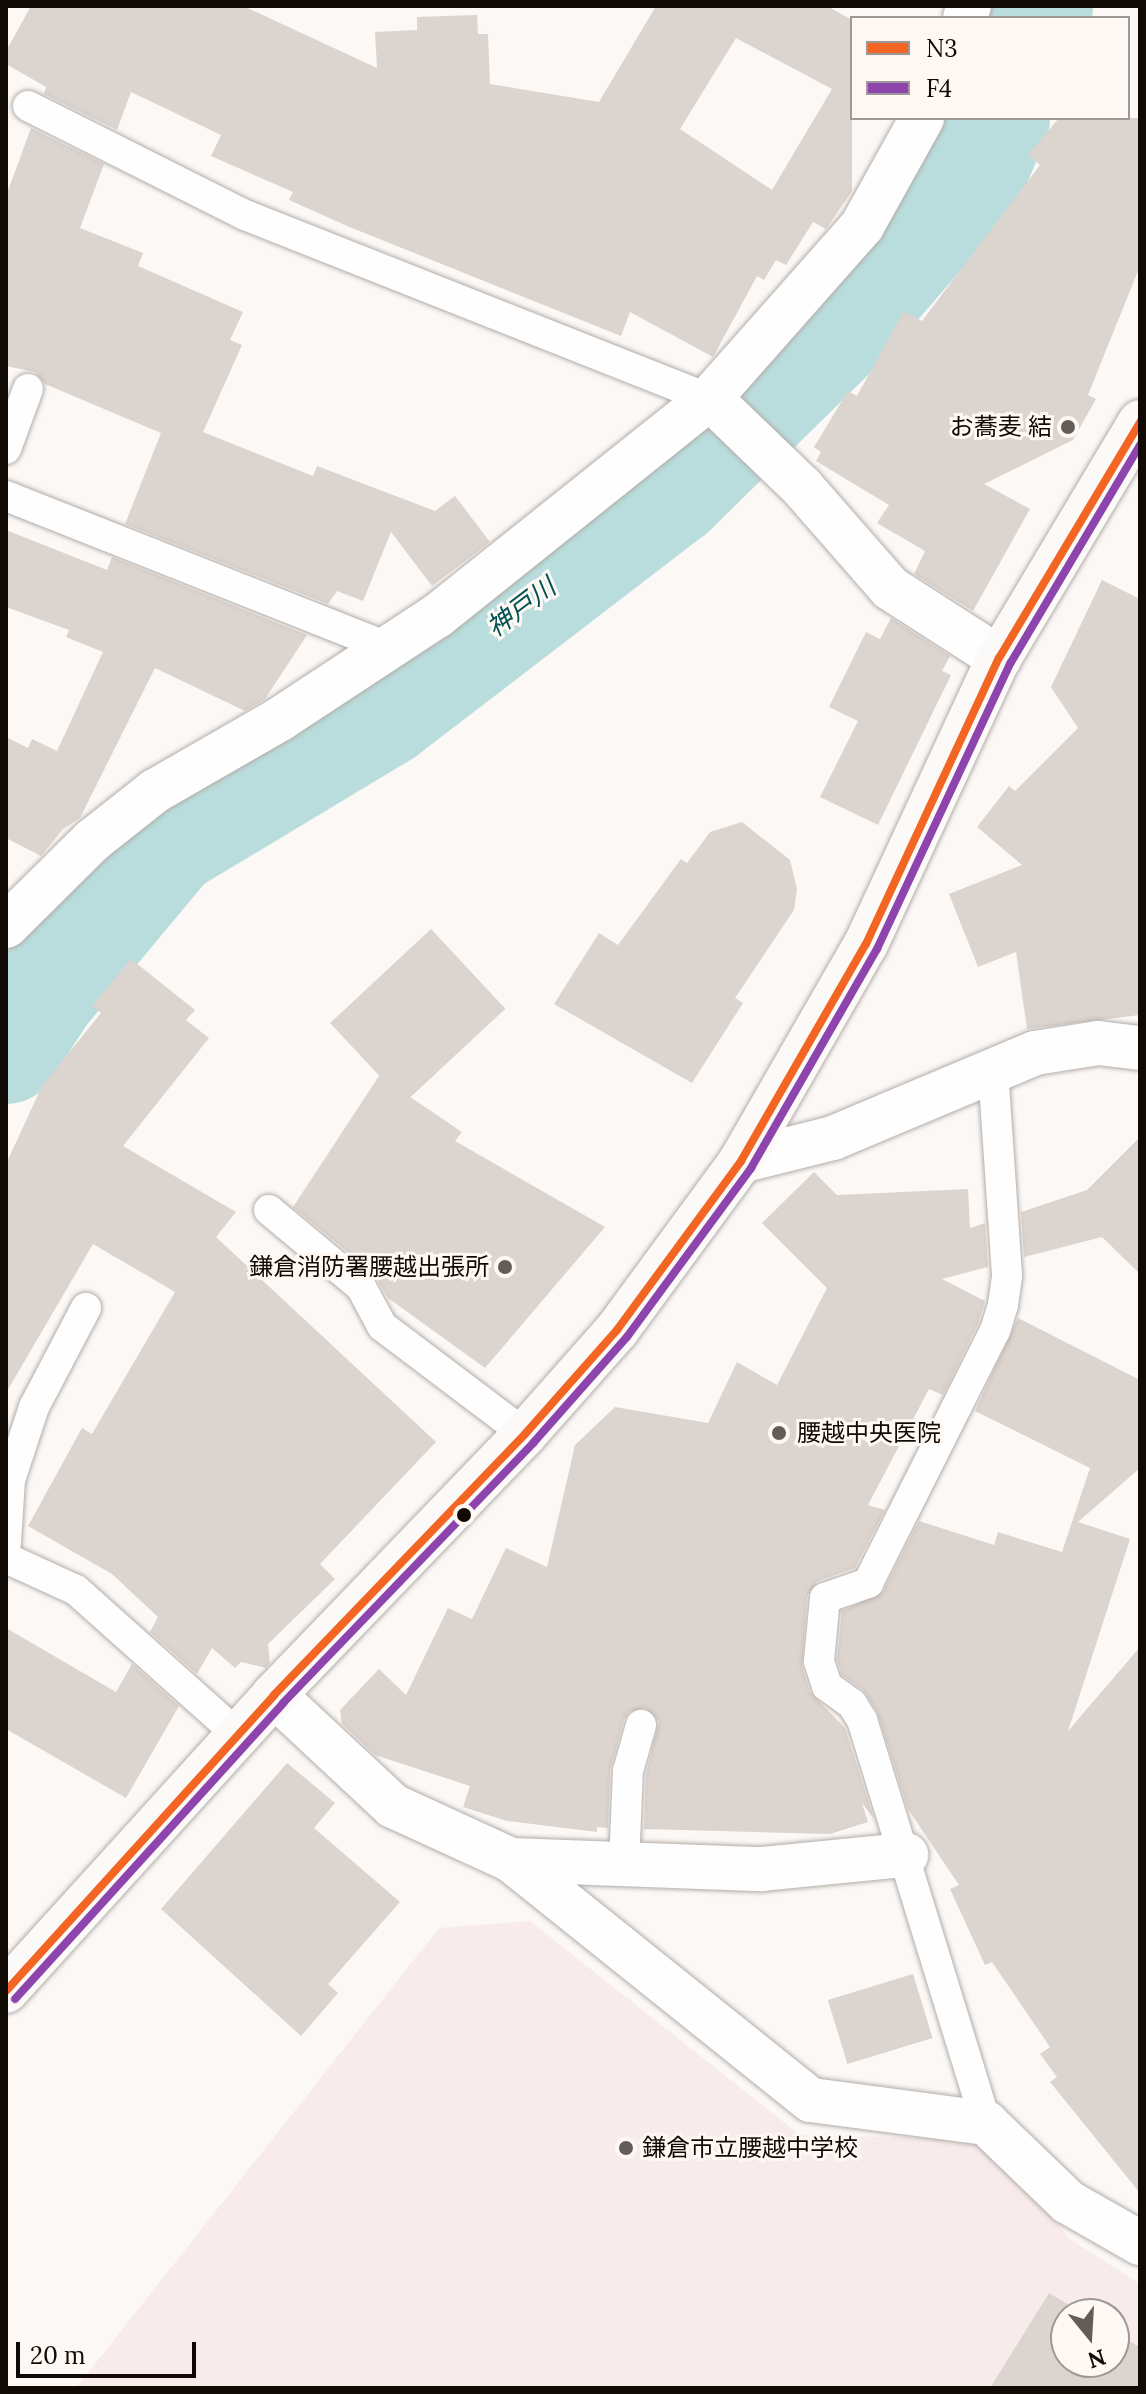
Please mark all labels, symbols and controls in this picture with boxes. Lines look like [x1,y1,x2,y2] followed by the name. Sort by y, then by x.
[850,16,1130,120] legend
[926,33,958,64] text: N3
[926,73,952,104] text: F4
[950,413,1052,441] place label: お蕎麦 結
[1059,418,1077,436] marker: お蕎麦 結
[480,571,562,643] water label: 神戸川
[249,1253,489,1281] place label: 鎌倉消防署腰越出張所
[496,1258,514,1276] marker: 鎌倉消防署腰越出張所
[797,1419,941,1447] place label: 腰越中央医院
[768,1422,790,1444] marker: 腰越中央医院
[456,1507,472,1523] unlabelled marker
[642,2134,858,2162] place label: 鎌倉市立腰越中学校
[617,2139,635,2157] marker: 鎌倉市立腰越中学校
[1050,2298,1130,2378] north arrow
[20,2326,200,2376] scale bar
[30,2340,86,2371] text: 20 m
[1084,2343,1109,2375] text: N

